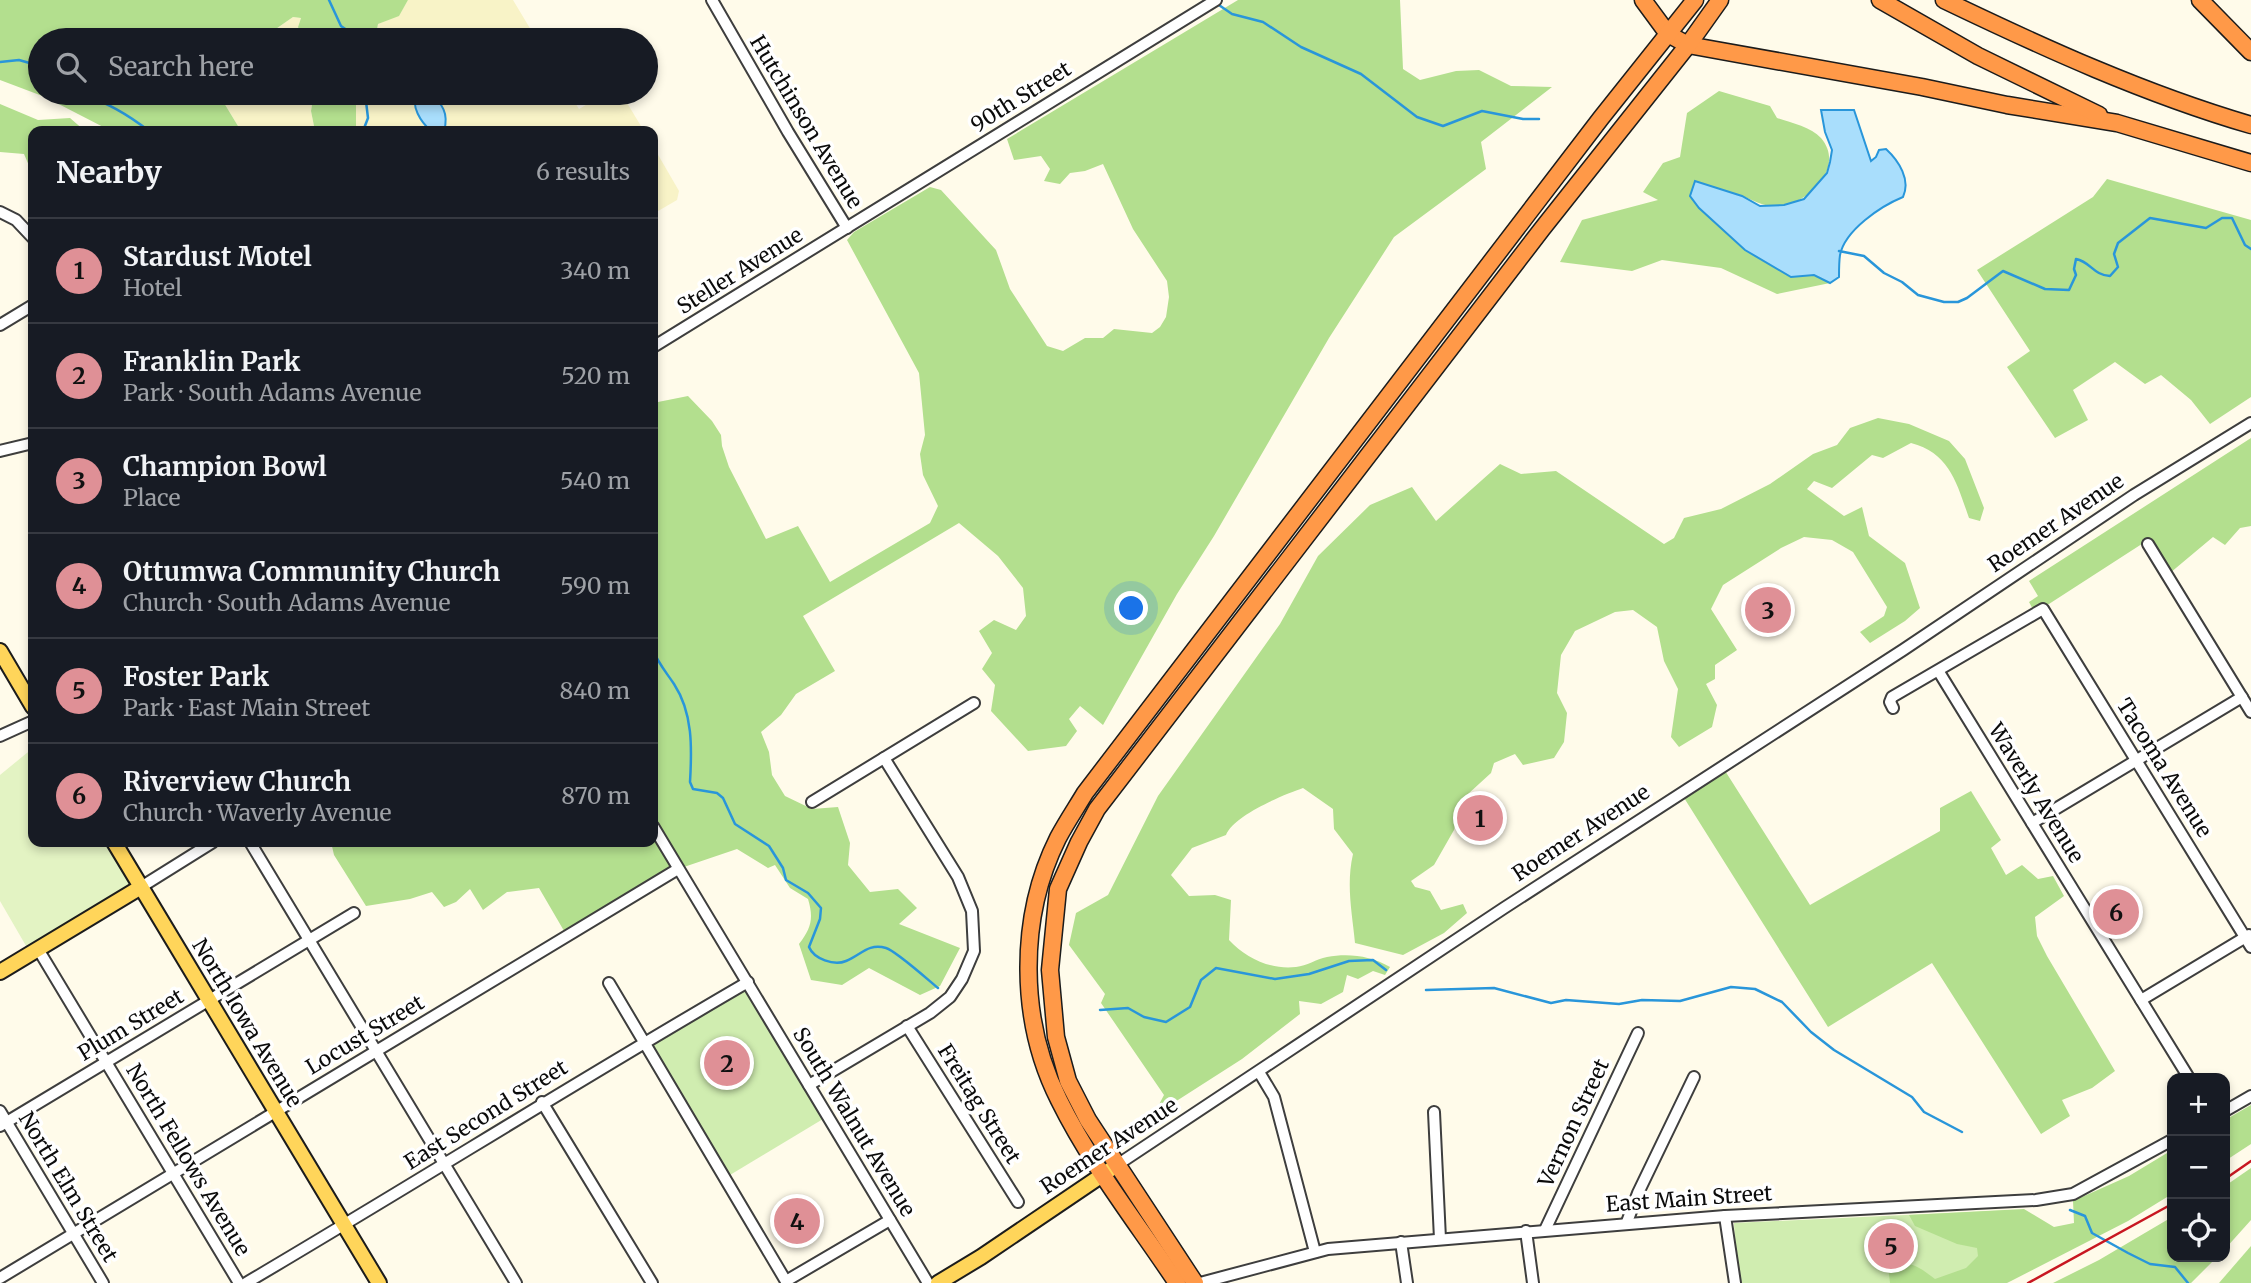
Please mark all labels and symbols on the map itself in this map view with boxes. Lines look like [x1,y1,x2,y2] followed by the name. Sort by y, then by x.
[744,30,869,213] street label: Hutchinson Avenue
[966,55,1076,138] street label: 90th Street
[672,221,808,320] street label: Steller Avenue
[1983,467,2129,578] street label: Roemer Avenue
[1745,584,1791,636] pin: 3
[1114,591,1148,625] your location
[2111,693,2218,842] street label: Tacoma Avenue
[1982,717,2090,868] street label: Waverly Avenue
[1507,778,1654,887] street label: Roemer Avenue
[1457,792,1503,844] pin: 1
[2093,886,2139,938] pin: 6
[186,934,308,1112] street label: North Iowa Avenue
[73,982,188,1067] street label: Plum Street
[301,989,429,1080] street label: Locust Street
[787,1022,922,1221] street label: South Walnut Avenue
[704,1037,750,1089] pin: 2
[932,1039,1027,1169] street label: Freitag Street
[399,1054,572,1176] street label: East Second Street
[1532,1054,1615,1192] street label: Vernon Street
[120,1059,257,1261] street label: North Fellows Avenue
[1035,1091,1182,1200] street label: Roemer Avenue
[13,1107,124,1267] street label: North Elm Street
[1605,1179,1773,1218] street label: East Main Street
[774,1195,820,1247] pin: 4
[1868,1220,1914,1272] pin: 5

